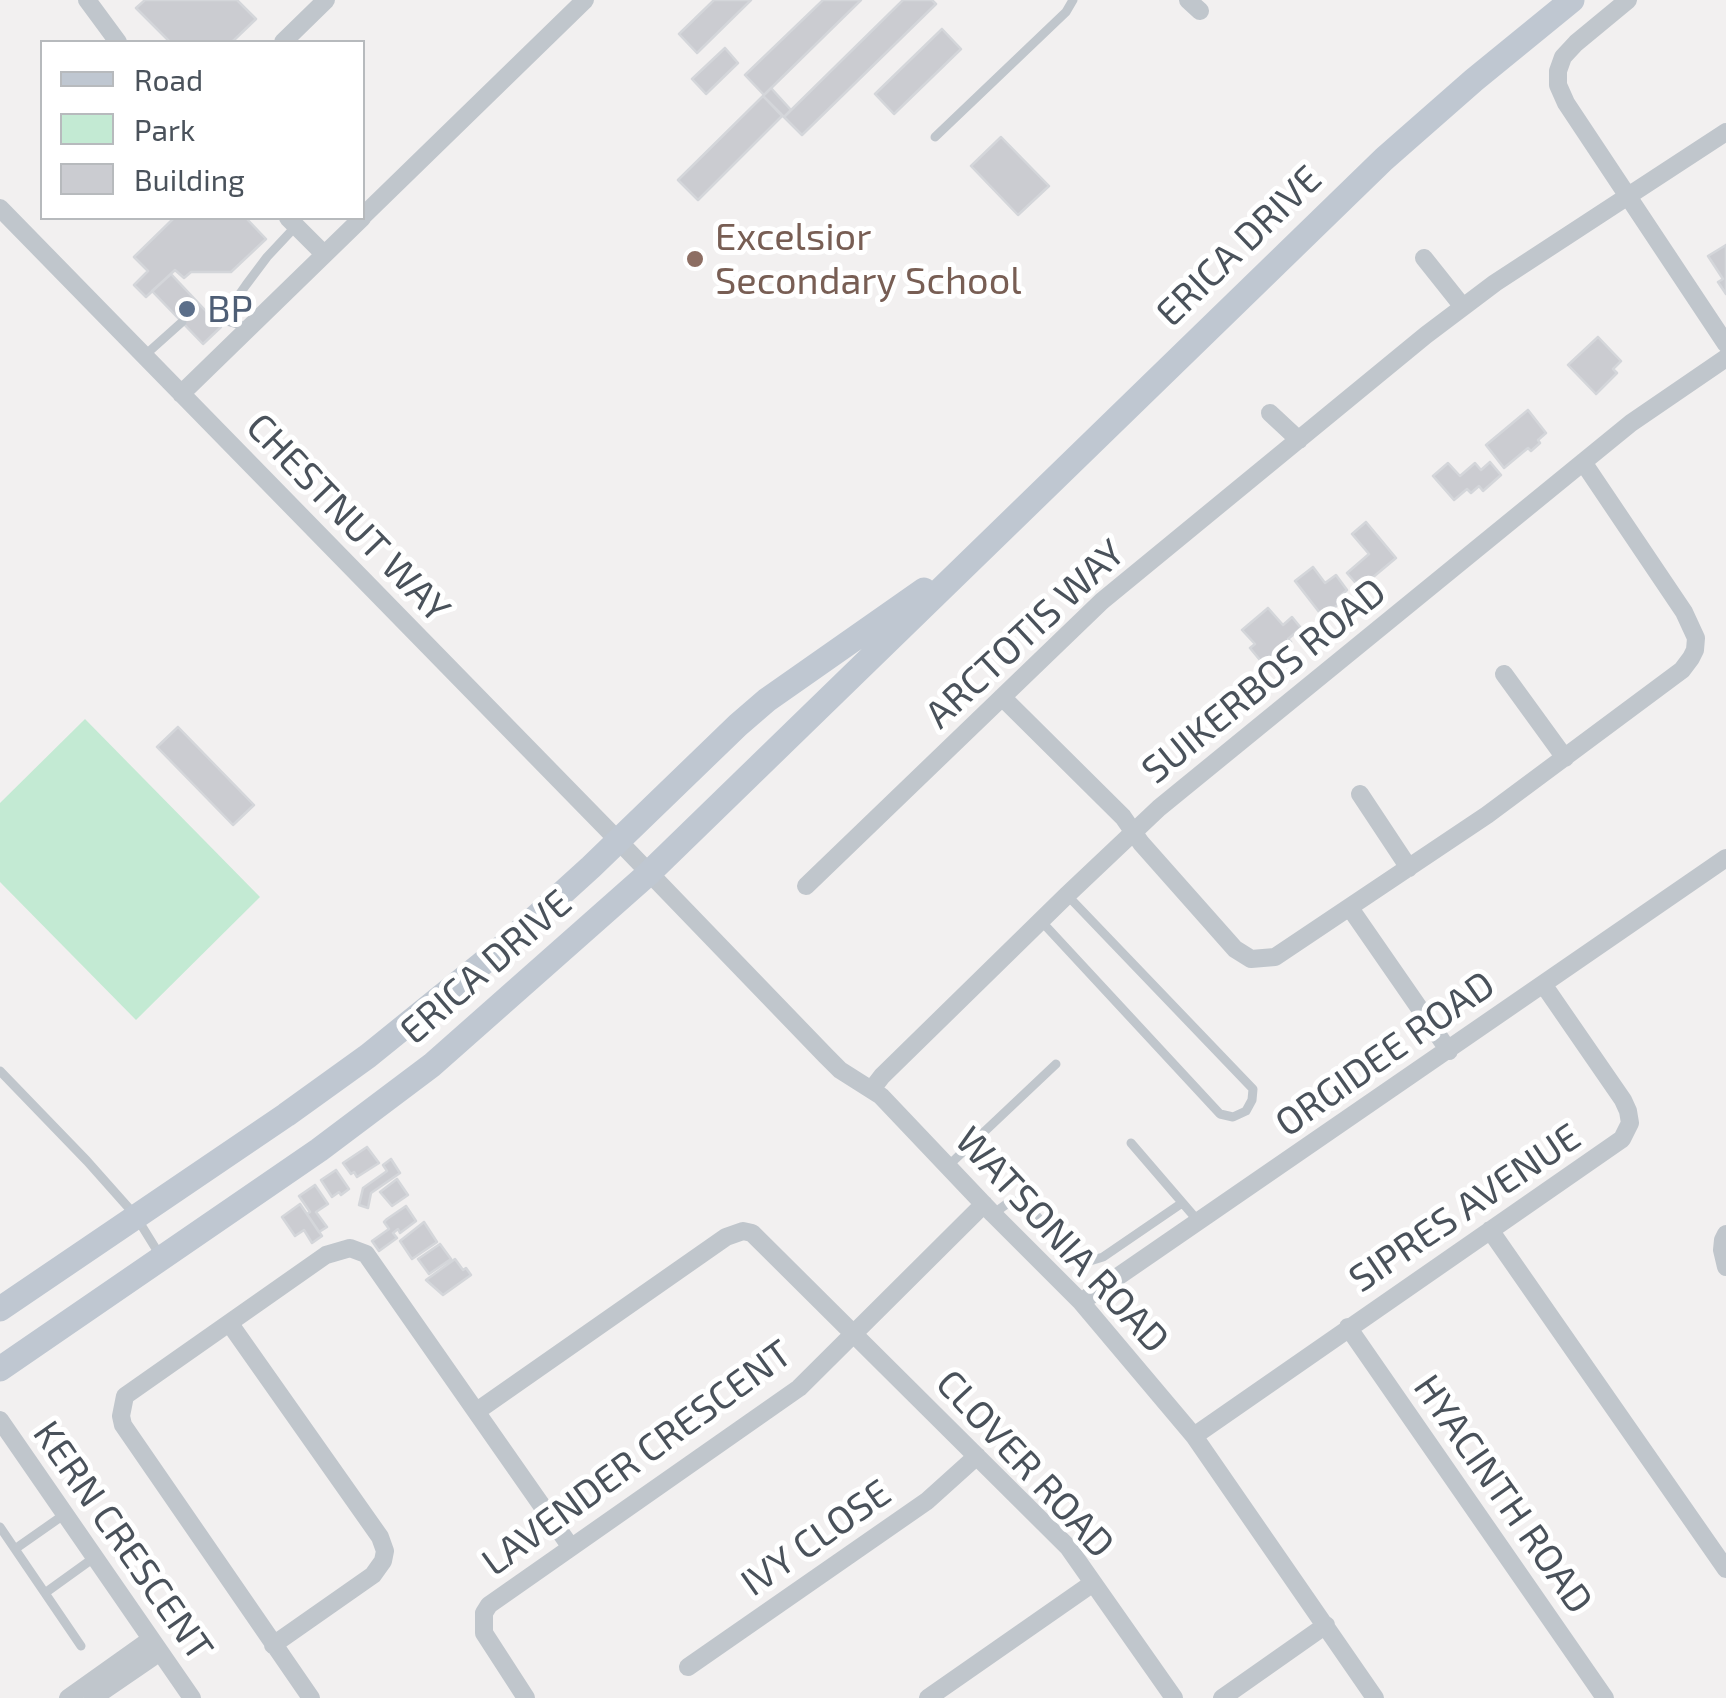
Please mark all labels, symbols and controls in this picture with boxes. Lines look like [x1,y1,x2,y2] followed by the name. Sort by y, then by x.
[40,40,365,220] legend
[134,61,203,97] text: Road
[134,111,195,147] text: Park
[1147,156,1331,336] street label: ERICA DRIVE
[134,161,245,197] text: Building
[715,214,1022,304] place label: Excelsior Secondary School
[684,248,706,270] marker: Excelsior Secondary School
[207,286,253,332] place label: BP
[176,298,198,320] marker: BP
[237,404,459,632] street label: CHESTNUT WAY
[916,530,1134,738] street label: ARCTOTIS WAY
[1133,569,1395,793] street label: SUIKERBOS ROAD
[391,880,581,1054] street label: ERICA DRIVE
[1267,962,1503,1146] street label: ORGIDEE ROAD
[1341,1114,1589,1302] street label: SIPRES AVENUE
[946,1118,1178,1362] street label: WATSONIA ROAD
[473,1330,801,1586] street label: LAVENDER CRESCENT
[927,1361,1123,1567] street label: CLOVER ROAD
[1404,1366,1602,1622] street label: HYACINTH ROAD
[24,1413,222,1669] street label: KERN CRESCENT
[733,1470,899,1606] street label: IVY CLOSE

